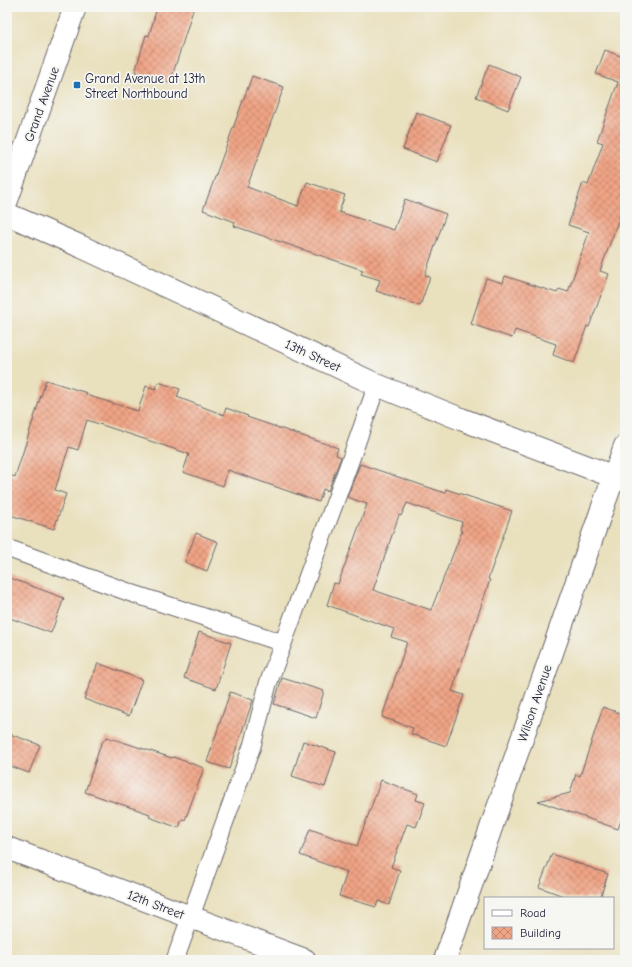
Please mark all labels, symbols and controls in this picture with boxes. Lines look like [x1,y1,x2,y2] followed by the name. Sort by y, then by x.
[21,64,62,144] street label: Grand Avenue
[85,71,205,101] place label: Grand Avenue at 13th Street Northbound
[72,80,82,90] marker: Grand Avenue at 13th Street Northbound
[283,336,344,375] street label: 13th Street
[514,662,555,744] street label: Wilson Avenue
[125,887,187,923] street label: 12th Street
[484,897,614,949] legend
[520,906,546,920] text: Road
[520,926,561,940] text: Building

